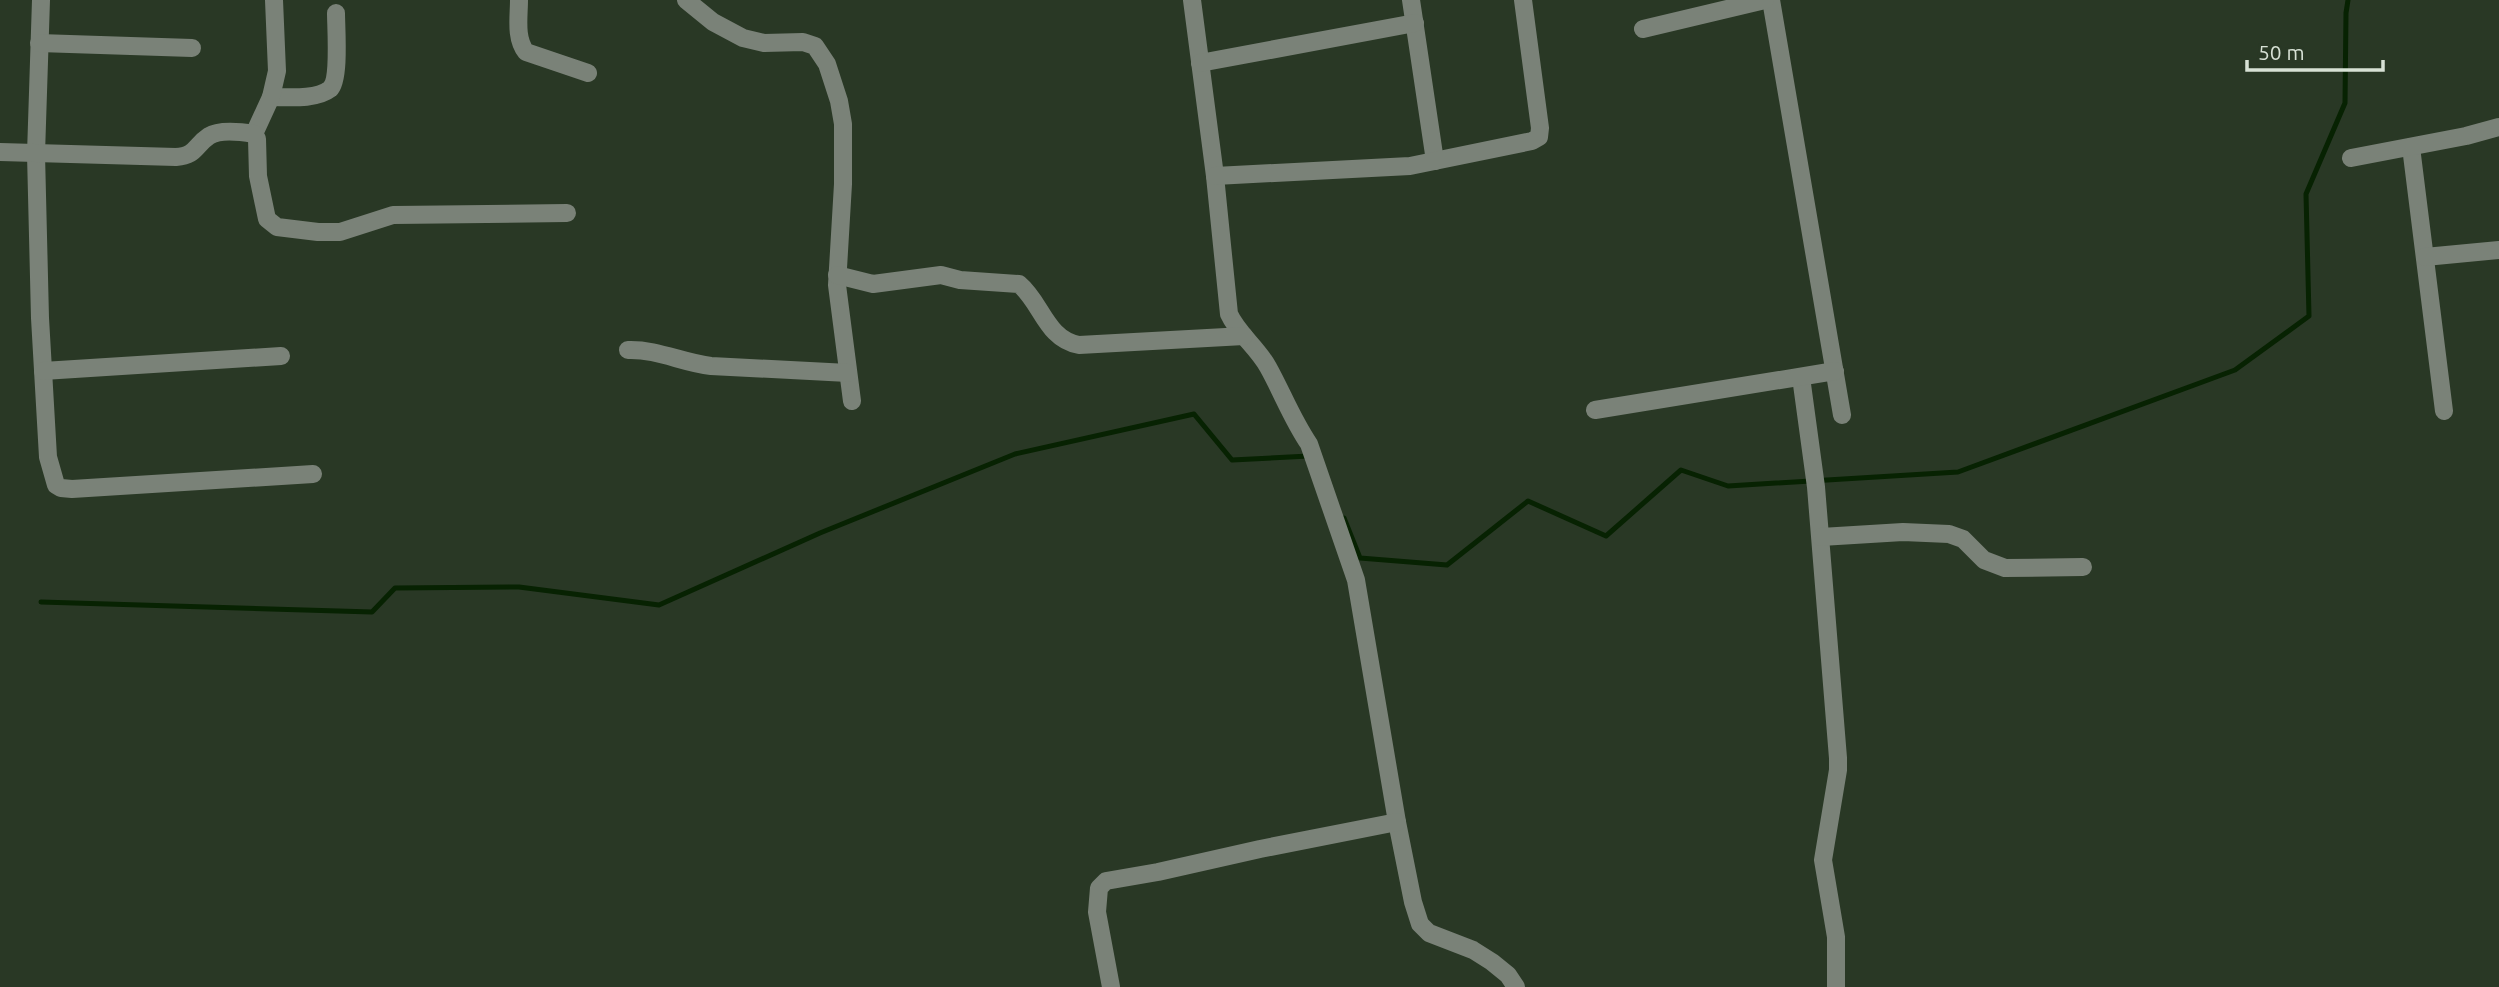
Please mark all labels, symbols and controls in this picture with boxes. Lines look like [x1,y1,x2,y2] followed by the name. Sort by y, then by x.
[2247,28,2384,72] scale bar
[2258,40,2305,64] text: 50 m

